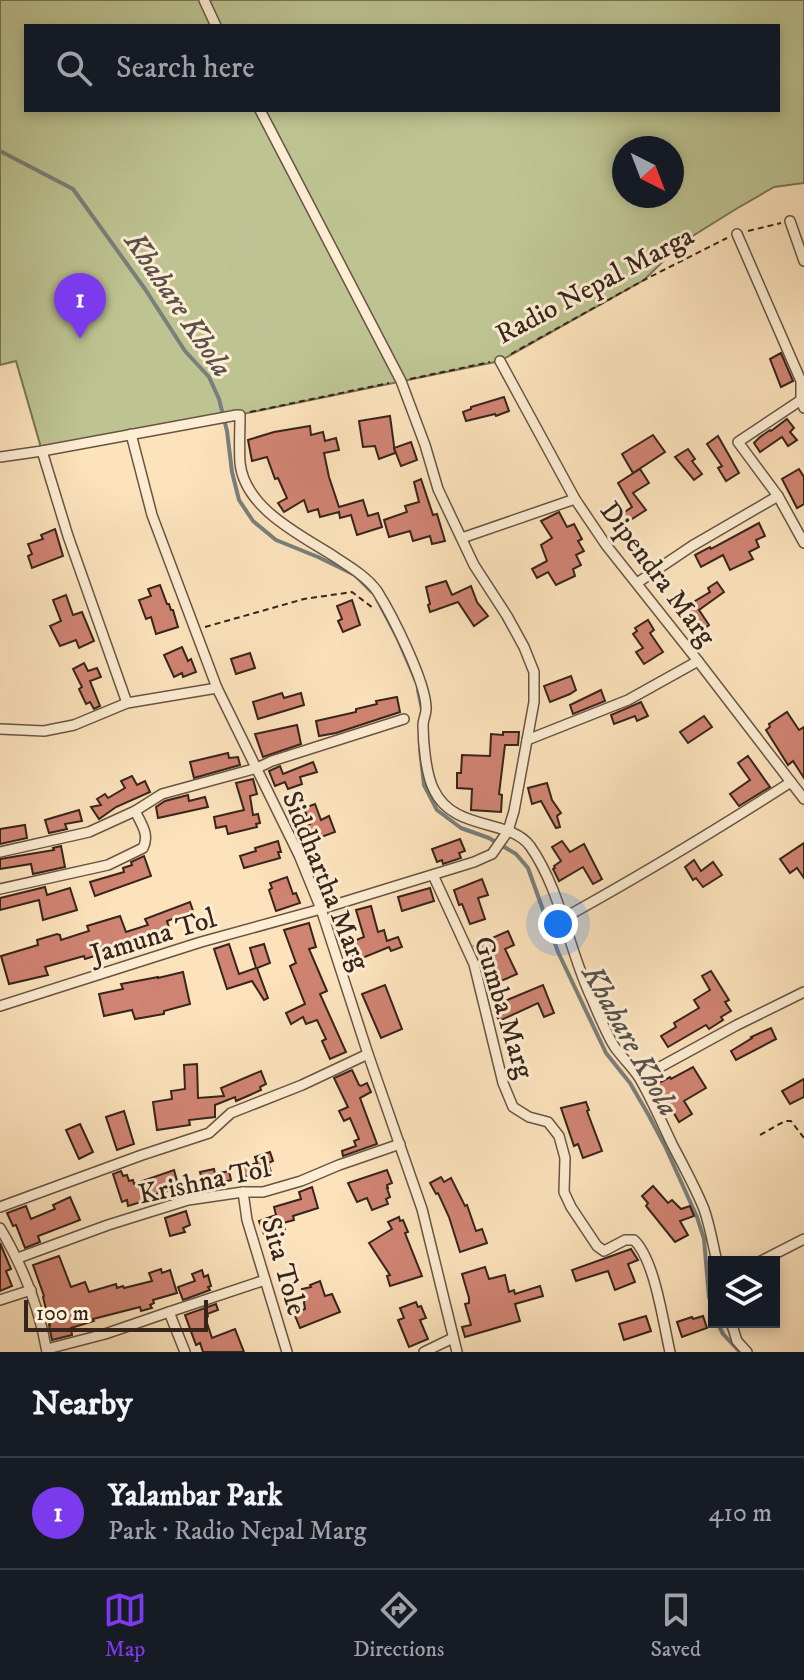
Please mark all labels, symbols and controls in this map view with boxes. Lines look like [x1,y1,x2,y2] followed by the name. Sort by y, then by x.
[24,24,780,112] search box
[52,46,96,90] icon: search
[116,50,255,87] text: Search here
[612,136,684,208] north arrow
[490,218,700,352] street label: Radio Nepal Marga
[115,224,240,385] water label: Khahare Khola
[54,273,106,339] pin: 1
[592,495,724,653] street label: Dipendra Marg
[274,786,378,976] street label: Siddhartha Marg
[83,901,221,973] street label: Jamuna Tol
[538,904,578,944] your location
[465,932,542,1083] street label: Gumba Marg
[572,958,686,1123] water label: Khahare Khola
[135,1150,274,1213] street label: Krishna Tol
[253,1213,314,1319] street label: Sita Tole
[708,1256,780,1328] map controls
[708,1256,780,1328] button: layers
[24,1296,208,1332] scale bar
[36,1300,89,1327] text: 100 m
[32,1383,133,1425] text: Nearby
[108,1478,282,1515] text: Yalambar Park
[53,1497,63,1530] text: 1
[708,1497,772,1530] text: 410 m
[108,1515,366,1548] text: Park · Radio Nepal Marg
[103,1588,147,1663] tab: Map
[353,1588,444,1663] tab: Directions
[650,1588,701,1663] tab: Saved

